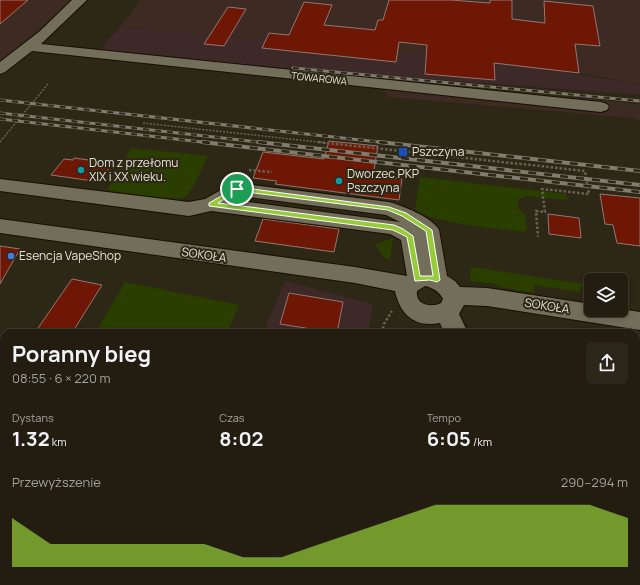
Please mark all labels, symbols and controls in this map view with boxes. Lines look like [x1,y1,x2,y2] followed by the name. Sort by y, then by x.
[290,68,348,88] street label: TOWAROWA
[412,143,464,160] place label: Pszczyna
[397,146,409,158] marker: Pszczyna
[89,154,178,185] place label: Dom z przełomu XIX i XX wieku.
[76,165,86,175] marker: Dom z przełomu XIX i XX wieku.
[347,165,419,196] place label: Dworzec PKP Pszczyna
[220,172,254,206] pin
[334,176,344,186] marker: Dworzec PKP Pszczyna
[226,178,248,200] icon: arrive
[180,243,228,266] street label: SOKOŁA
[19,247,121,264] place label: Esencja VapeShop
[6,251,16,261] marker: Esencja VapeShop
[584,273,628,317] map controls
[584,273,628,317] button: layers
[523,294,571,318] street label: SOKOŁA
[12,339,151,369] text: Poranny bieg
[586,342,628,384] button: share
[12,369,111,387] text: 08:55 · 6 × 220 m
[12,410,54,425] text: Dystans
[219,410,245,425] text: Czas
[427,410,461,425] text: Tempo
[12,425,50,452] text: 1.32
[219,425,264,452] text: 8:02
[427,425,471,452] text: 6:05
[50,434,67,449] text: km
[471,434,492,449] text: /km
[12,473,101,491] text: Przewyższenie
[561,473,628,491] text: 290–294 m

